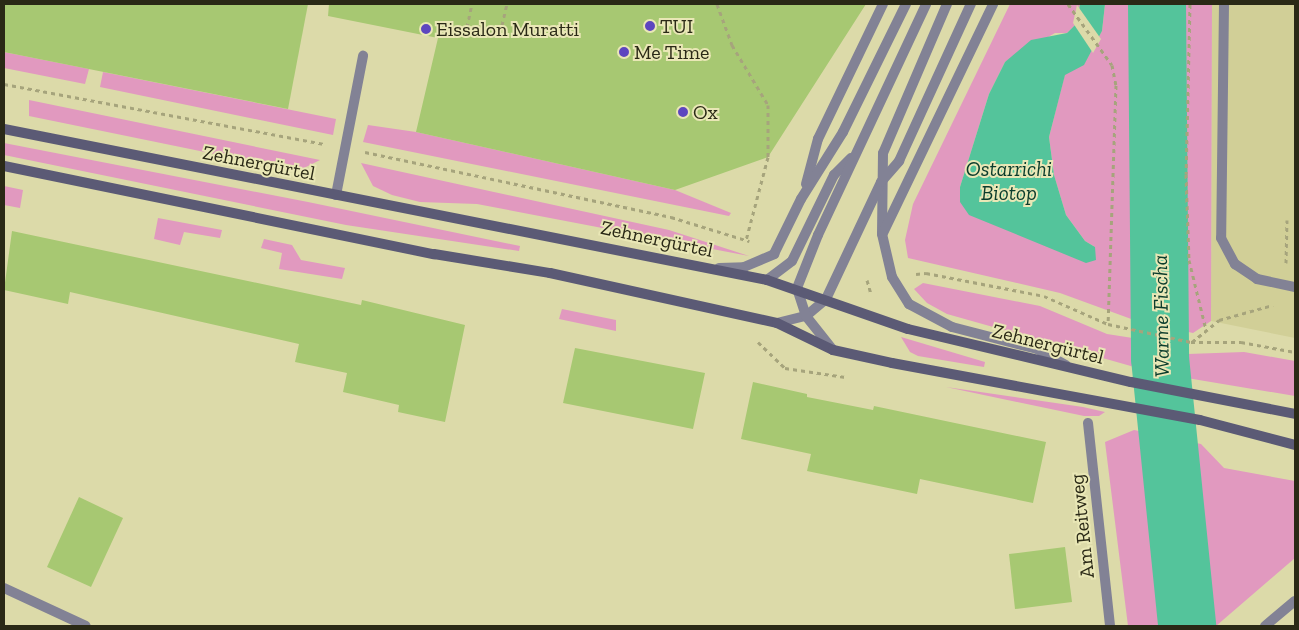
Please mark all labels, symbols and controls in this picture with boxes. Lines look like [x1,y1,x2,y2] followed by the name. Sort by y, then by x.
[660,14,693,38] place label: TUI
[436,17,579,41] place label: Eissalon Muratti
[644,20,656,32] marker: TUI
[420,23,432,35] marker: Eissalon Muratti
[634,40,710,64] place label: Me Time
[618,46,630,58] marker: Me Time
[693,100,718,124] place label: Ox
[677,106,689,118] marker: Ox
[201,140,317,186] street label: Zehnergürtel
[966,156,1052,206] water label: Ostarrichi Biotop
[599,215,715,263] street label: Zehnergürtel
[1147,255,1175,377] water label: Warme Fischa
[990,319,1106,369] street label: Zehnergürtel
[1065,473,1099,579] street label: Am Reitweg

